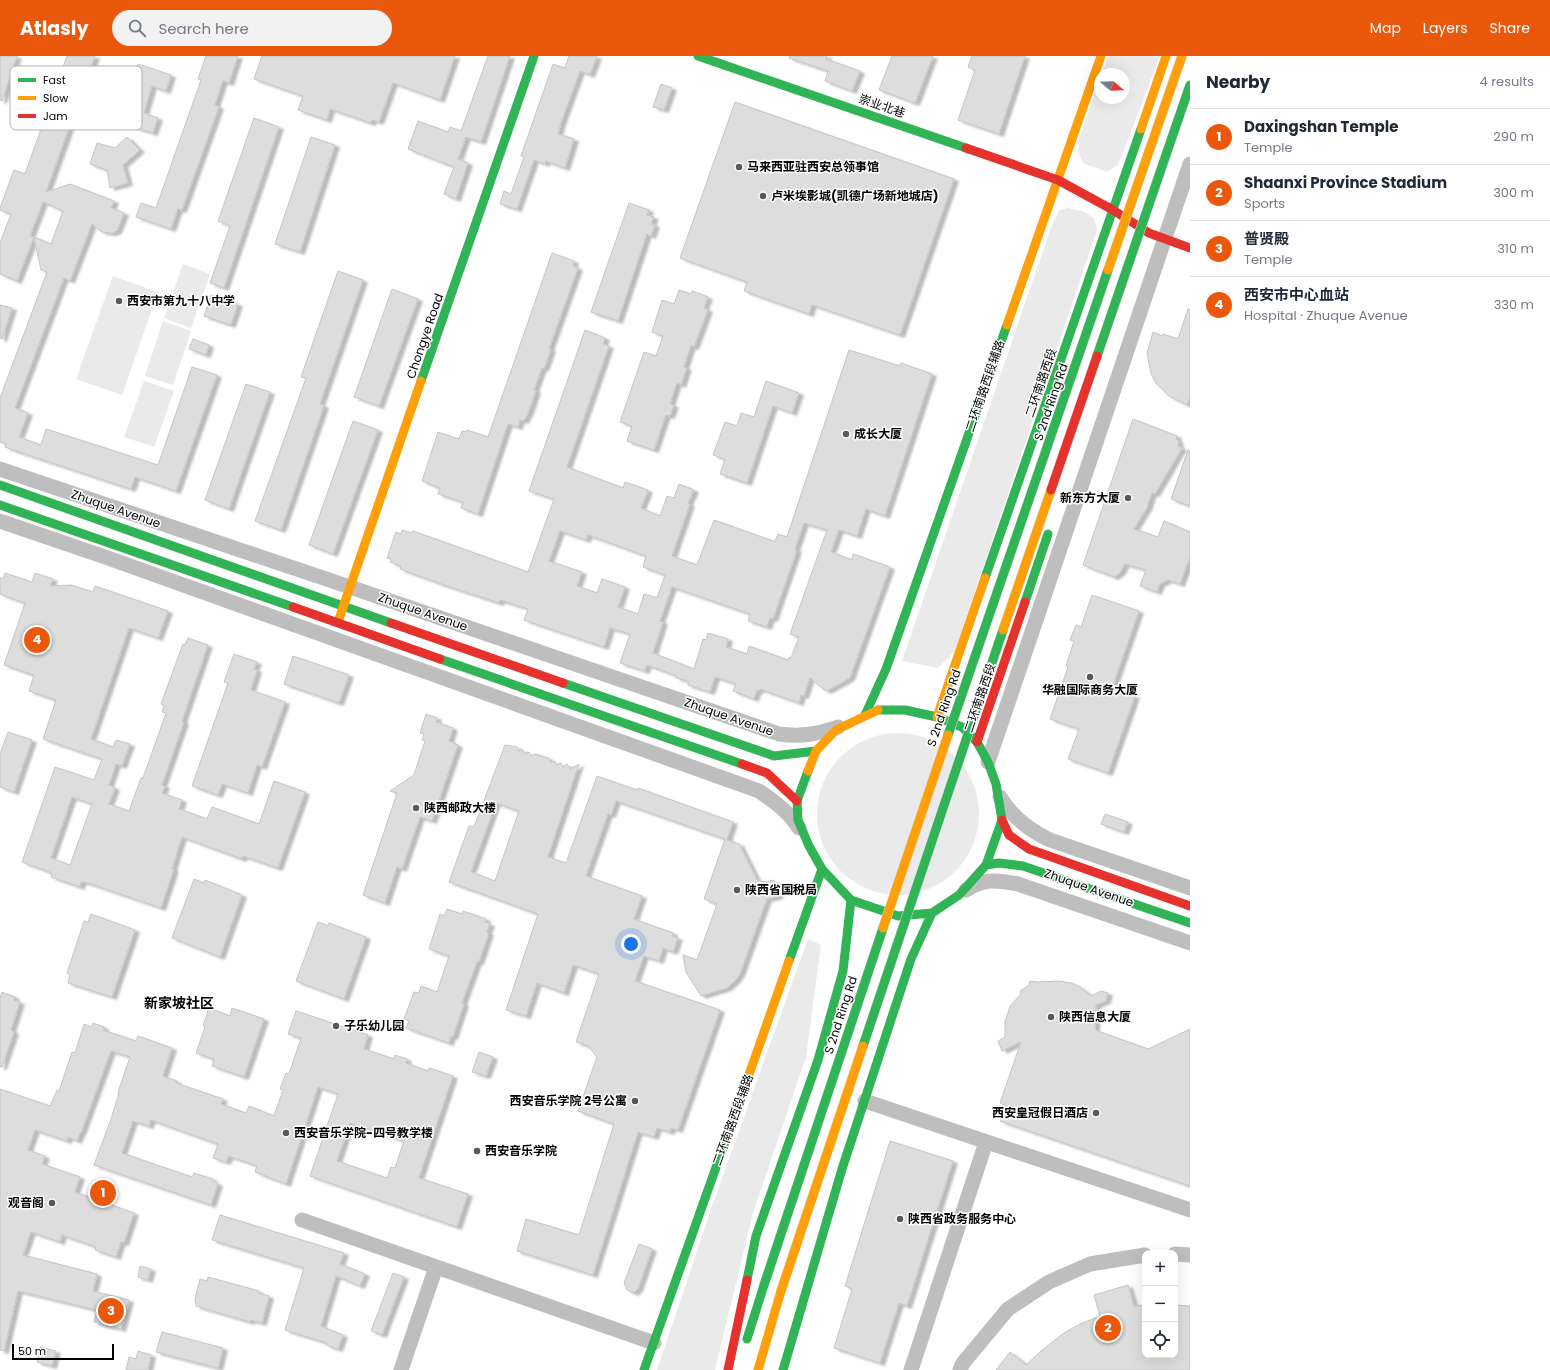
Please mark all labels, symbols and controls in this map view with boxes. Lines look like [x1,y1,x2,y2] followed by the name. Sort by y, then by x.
[112,10,392,46] search box
[20,15,88,42] text: Atlasly
[126,17,148,39] icon: search
[158,18,249,39] text: Search here
[1370,18,1401,38] text: Map
[1423,18,1467,38] text: Layers
[1489,18,1530,38] text: Share
[10,66,142,130] legend
[1094,68,1130,104] north arrow
[1206,70,1270,94] text: Nearby
[43,72,66,88] text: Fast
[1480,72,1534,91] text: 4 results
[43,90,68,106] text: Slow
[857,90,908,121] street label: 崇业北巷
[43,108,68,124] text: Jam
[1244,116,1398,137] text: Daxingshan Temple
[1217,127,1221,146] text: 1
[1493,127,1534,146] text: 290 m
[1244,138,1293,157] text: Temple
[747,158,879,175] place label: 马来西亚驻西安总领事馆
[734,162,744,172] marker: 马来西亚驻西安总领事馆
[1244,172,1447,193] text: Shaanxi Province Stadium
[1215,183,1223,202] text: 2
[1493,183,1534,202] text: 300 m
[771,187,938,204] place label: 卢米埃影城(凯德广场新地城店)
[758,191,768,201] marker: 卢米埃影城(凯德广场新地城店)
[1244,194,1285,213] text: Sports
[1244,228,1289,249] text: 普贤殿
[1215,239,1223,258] text: 3
[1497,239,1534,258] text: 310 m
[1244,250,1293,269] text: Temple
[1244,284,1349,305] text: 西安市中心血站
[402,291,447,381] street label: Chongye Road
[127,292,235,309] place label: 西安市第九十八中学
[1215,295,1223,314] text: 4
[1494,295,1534,314] text: 330 m
[114,296,124,306] marker: 西安市第九十八中学
[1244,306,1408,325] text: Hospital · Zhuque Avenue
[961,338,1008,434] street label: 二环南路西段辅路
[1021,346,1060,420] street label: 二环南路西段
[1029,361,1072,443] street label: S 2nd Ring Rd
[854,425,902,442] place label: 成长大厦
[841,429,851,439] marker: 成长大厦
[69,485,163,532] street label: Zhuque Avenue
[1060,489,1120,506] place label: 新东方大厦
[1123,493,1133,503] marker: 新东方大厦
[376,588,470,635] street label: Zhuque Avenue
[24,625,50,655] pin: 4
[960,661,999,735] street label: 二环南路西段
[922,667,965,749] street label: S 2nd Ring Rd
[1085,672,1095,682] marker: 华融国际商务大厦
[1042,681,1138,698] place label: 华融国际商务大厦
[682,693,776,740] street label: Zhuque Avenue
[424,799,496,816] place label: 陕西邮政大楼
[411,803,421,813] marker: 陕西邮政大楼
[1042,864,1136,911] street label: Zhuque Avenue
[745,881,817,898] place label: 陕西省国税局
[732,885,742,895] marker: 陕西省国税局
[621,934,641,954] your location
[820,974,861,1056] street label: S 2nd Ring Rd
[144,993,214,1013] district label: 新家坡社区
[1059,1008,1131,1025] place label: 陕西信息大厦
[1046,1012,1056,1022] marker: 陕西信息大厦
[344,1017,404,1034] place label: 子乐幼儿园
[331,1021,341,1031] marker: 子乐幼儿园
[708,1072,757,1168] street label: 二环南路西段辅路
[510,1092,627,1109] place label: 西安音乐学院 2号公寓
[630,1096,640,1106] marker: 西安音乐学院 2号公寓
[992,1104,1088,1121] place label: 西安皇冠假日酒店
[1091,1108,1101,1118] marker: 西安皇冠假日酒店
[294,1124,433,1141] place label: 西安音乐学院-四号教学楼
[281,1128,291,1138] marker: 西安音乐学院-四号教学楼
[485,1142,557,1159] place label: 西安音乐学院
[472,1146,482,1156] marker: 西安音乐学院
[90,1178,116,1208] pin: 1
[8,1194,44,1211] place label: 观音阁
[47,1198,57,1208] marker: 观音阁
[908,1210,1016,1227] place label: 陕西省政务服务中心
[895,1214,905,1224] marker: 陕西省政务服务中心
[1142,1250,1178,1358] map controls
[1142,1250,1178,1286] button: +
[1142,1286,1178,1322] button: −
[98,1296,124,1326] pin: 3
[1095,1313,1121,1343] pin: 2
[1142,1322,1178,1358] button: locate
[12,1342,114,1361] scale bar
[18,1343,46,1359] text: 50 m

